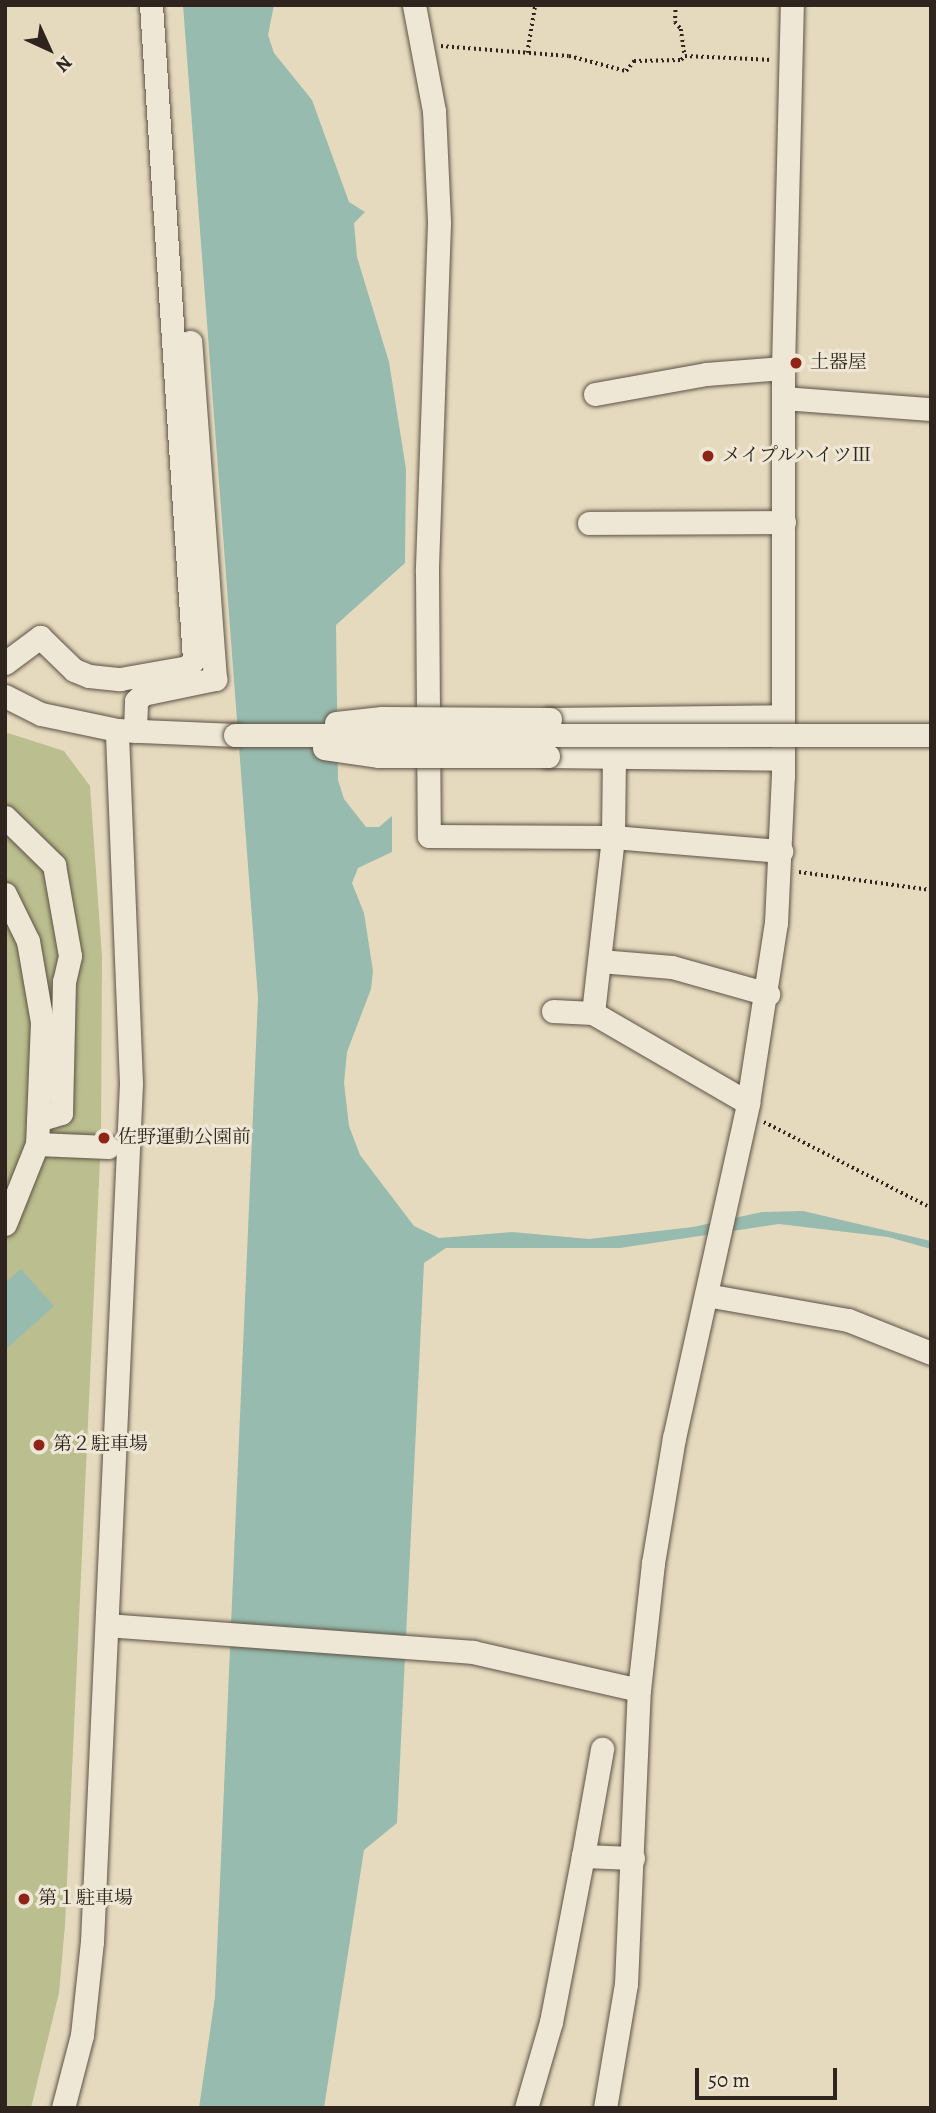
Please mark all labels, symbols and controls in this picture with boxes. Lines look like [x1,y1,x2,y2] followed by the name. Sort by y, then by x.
[14,14,84,84] north arrow
[50,50,78,78] text: N
[810,352,867,374] place label: 土器屋
[788,355,804,371] marker: 土器屋
[722,445,874,467] place label: メイプルハイツⅢ
[700,448,716,464] marker: メイプルハイツⅢ
[118,1127,251,1149] place label: 佐野運動公園前
[96,1130,112,1146] marker: 佐野運動公園前
[53,1434,148,1456] place label: 第２駐車場
[31,1437,47,1453] marker: 第２駐車場
[38,1888,133,1910] place label: 第１駐車場
[16,1891,32,1907] marker: 第１駐車場
[698,2054,840,2098] scale bar
[708,2066,750,2094] text: 50 m

